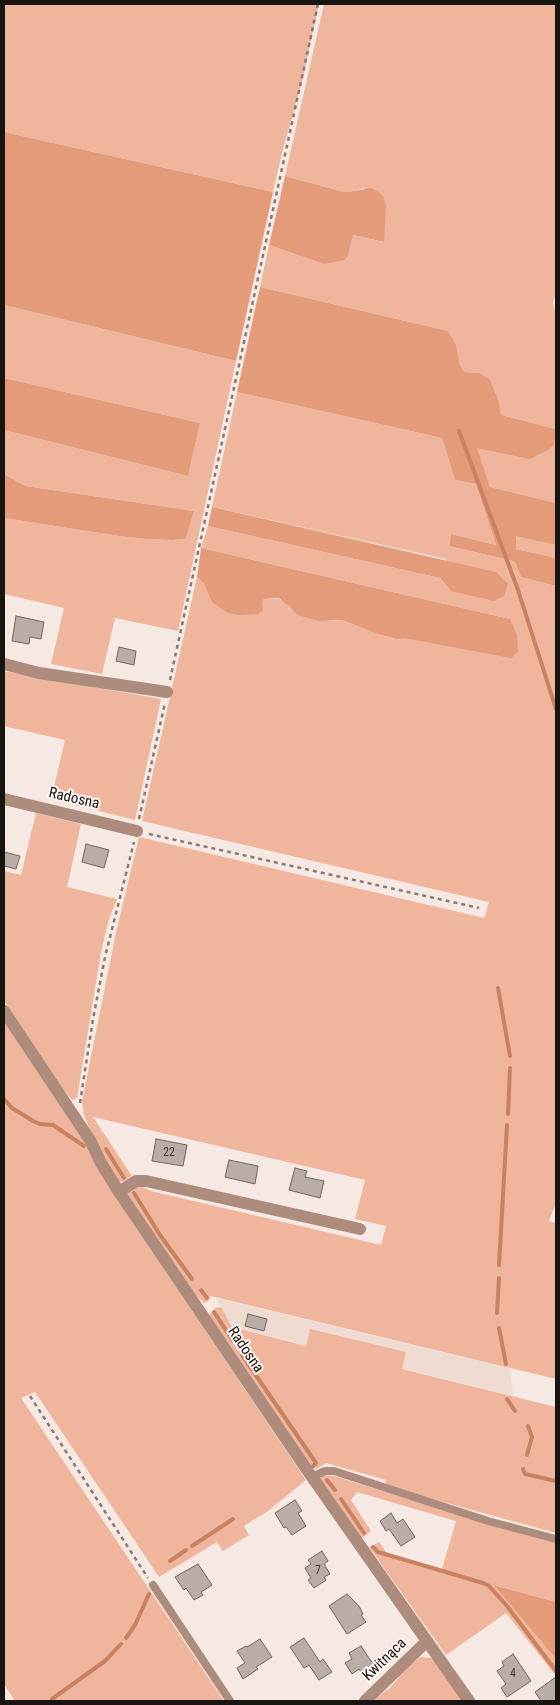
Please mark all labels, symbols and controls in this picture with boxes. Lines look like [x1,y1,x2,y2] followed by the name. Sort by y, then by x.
[47,784,101,814] street label: Radosna
[163,1146,175,1160] house number: 22
[223,1324,267,1376] street label: Radosna
[315,1564,321,1578] house number: 7
[359,1635,411,1685] street label: Kwitnąca
[510,1667,516,1681] house number: 4

